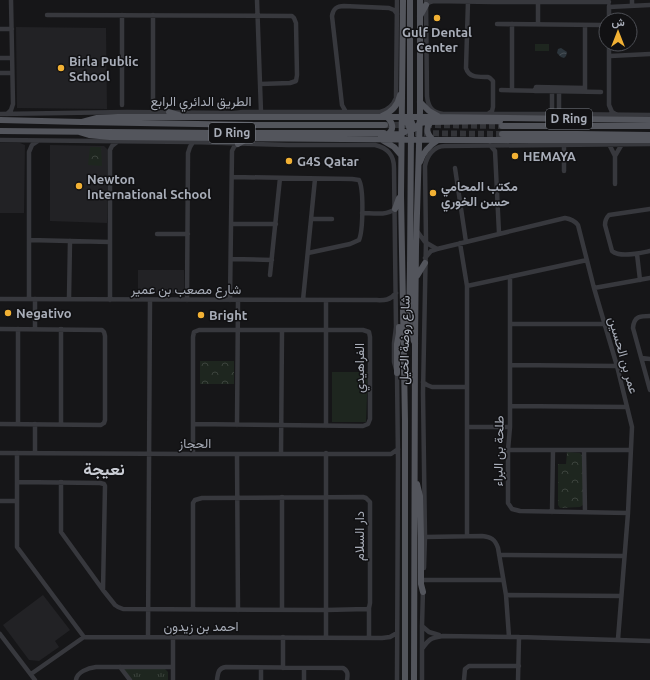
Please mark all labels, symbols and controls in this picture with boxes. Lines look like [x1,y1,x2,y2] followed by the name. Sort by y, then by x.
[598,12,638,52] north arrow
[432,13,442,23] marker: Gulf Dental Center
[611,16,625,29] text: ش
[402,25,472,54] place label: Gulf Dental Center
[69,54,139,83] place label: Birla Public School
[56,63,66,73] marker: Birla Public School
[151,94,252,112] street label: الطريق الدائري الرابع
[546,109,592,129] road number: D Ring
[209,123,255,143] road number: D Ring
[523,149,577,163] place label: HEMAYA
[510,151,520,161] marker: HEMAYA
[297,154,360,168] place label: G4S Qatar
[284,156,294,166] marker: G4S Qatar
[87,172,211,201] place label: Newton International School
[441,179,518,212] place label: مكتب المحامي حسن الخوري
[74,181,84,191] marker: Newton International School
[428,188,438,198] marker: مكتب المحامي حسن الخوري
[130,282,241,299] street label: شارع مصعب بن عمير
[396,295,415,385] street label: شارع روضة الخيل
[16,306,72,320] place label: Negativo
[3,308,13,318] marker: Negativo
[209,308,248,322] place label: Bright
[196,310,206,320] marker: Bright
[604,315,642,396] street label: عمر بن الحسين
[352,343,370,393] street label: الفراهيدي
[490,415,508,487] street label: طلحة بن البراء
[178,436,211,452] street label: الحجاز
[83,459,125,479] district label: نعيجة
[352,511,368,561] street label: دار السلام
[163,619,239,635] street label: احمد بن زيدون

